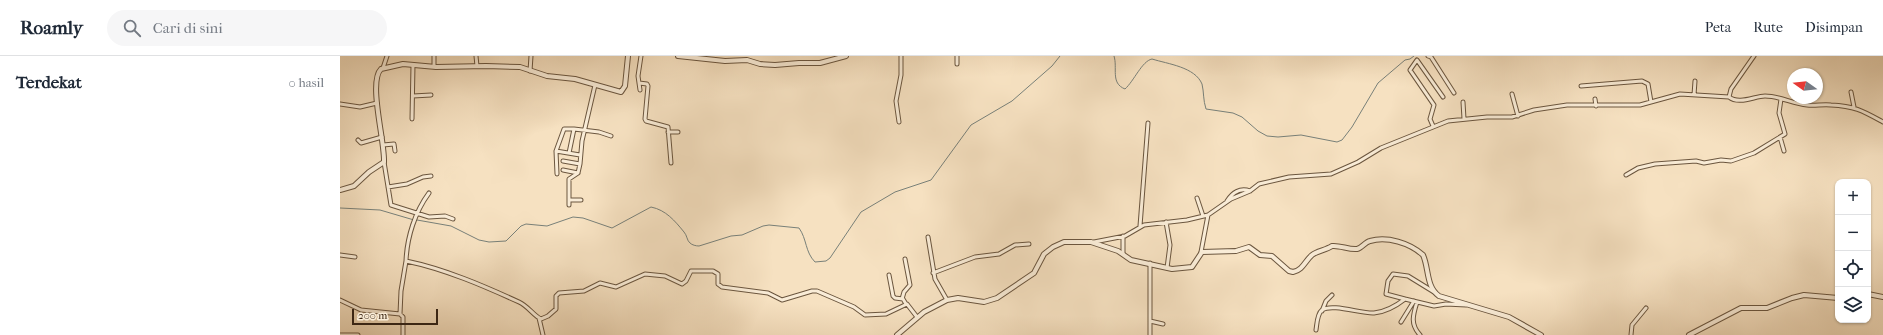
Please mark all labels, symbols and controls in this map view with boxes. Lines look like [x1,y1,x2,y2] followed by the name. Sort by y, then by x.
[107,10,387,46] search box
[20,17,83,39] text: Roamly
[121,17,143,39] icon: search
[153,19,223,37] text: Cari di sini
[1705,19,1731,36] text: Peta
[1753,19,1783,36] text: Rute
[1805,19,1863,36] text: Disimpan
[1787,68,1823,104] north arrow
[16,72,82,92] text: Terdekat
[288,75,324,90] text: 0 hasil
[1835,179,1871,323] map controls
[1835,179,1871,215] button: +
[1835,215,1871,251] button: −
[1835,251,1871,287] button: locate
[1835,287,1871,323] button: layers
[352,307,438,326] scale bar
[358,309,387,322] text: 200 m

